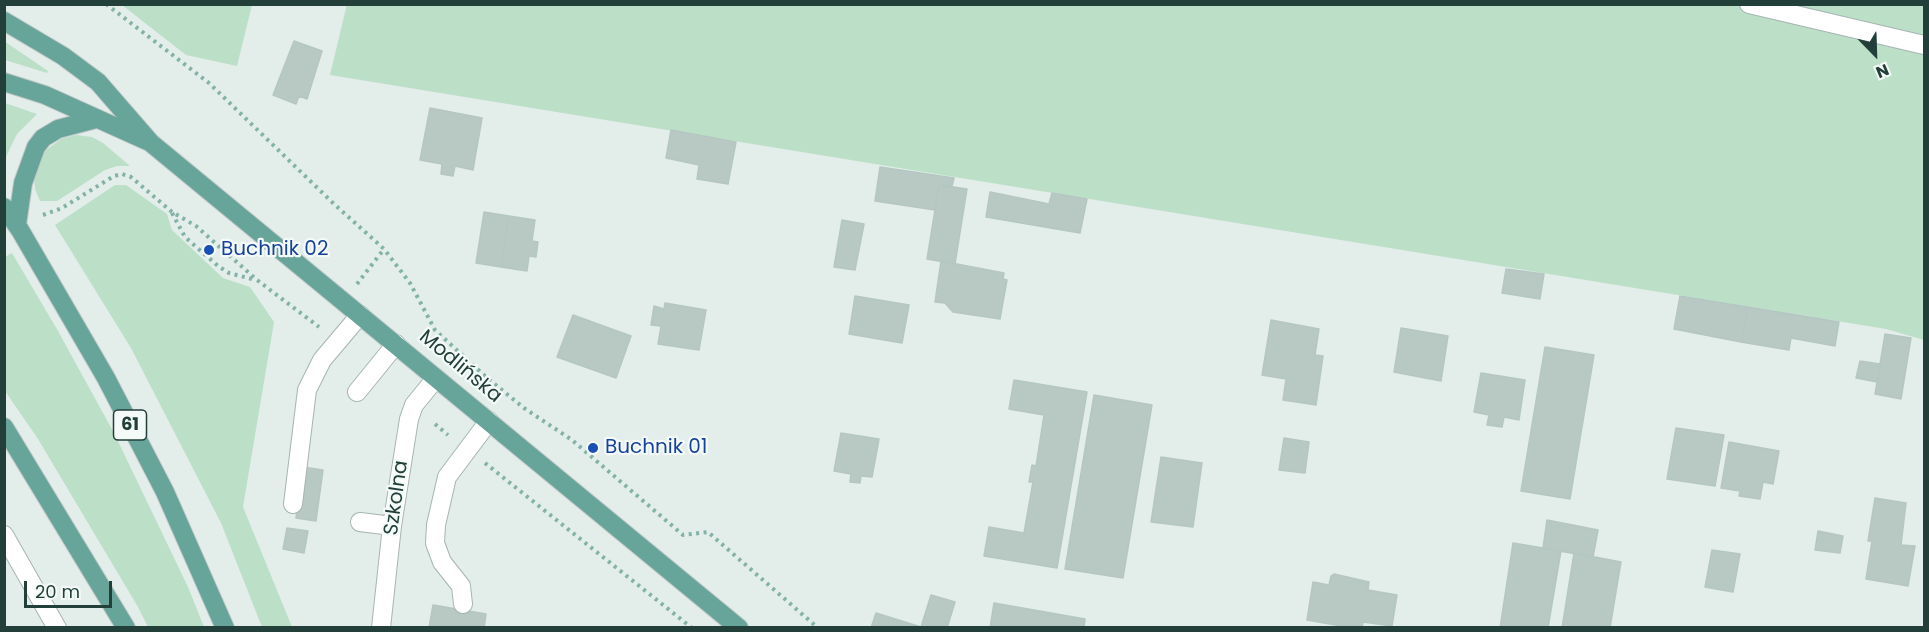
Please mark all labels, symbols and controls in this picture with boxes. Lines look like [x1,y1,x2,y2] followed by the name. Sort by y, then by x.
[1845,24,1905,84] north arrow
[1872,58,1892,84] text: N
[221,238,328,262] place label: Buchnik 02
[202,243,216,257] marker: Buchnik 02
[414,326,506,408] street label: Modlińska
[114,410,146,440] road number: 61
[605,436,707,460] place label: Buchnik 01
[586,441,600,455] marker: Buchnik 01
[380,459,414,537] street label: Szkolna
[27,569,116,607] scale bar
[35,579,80,604] text: 20 m

